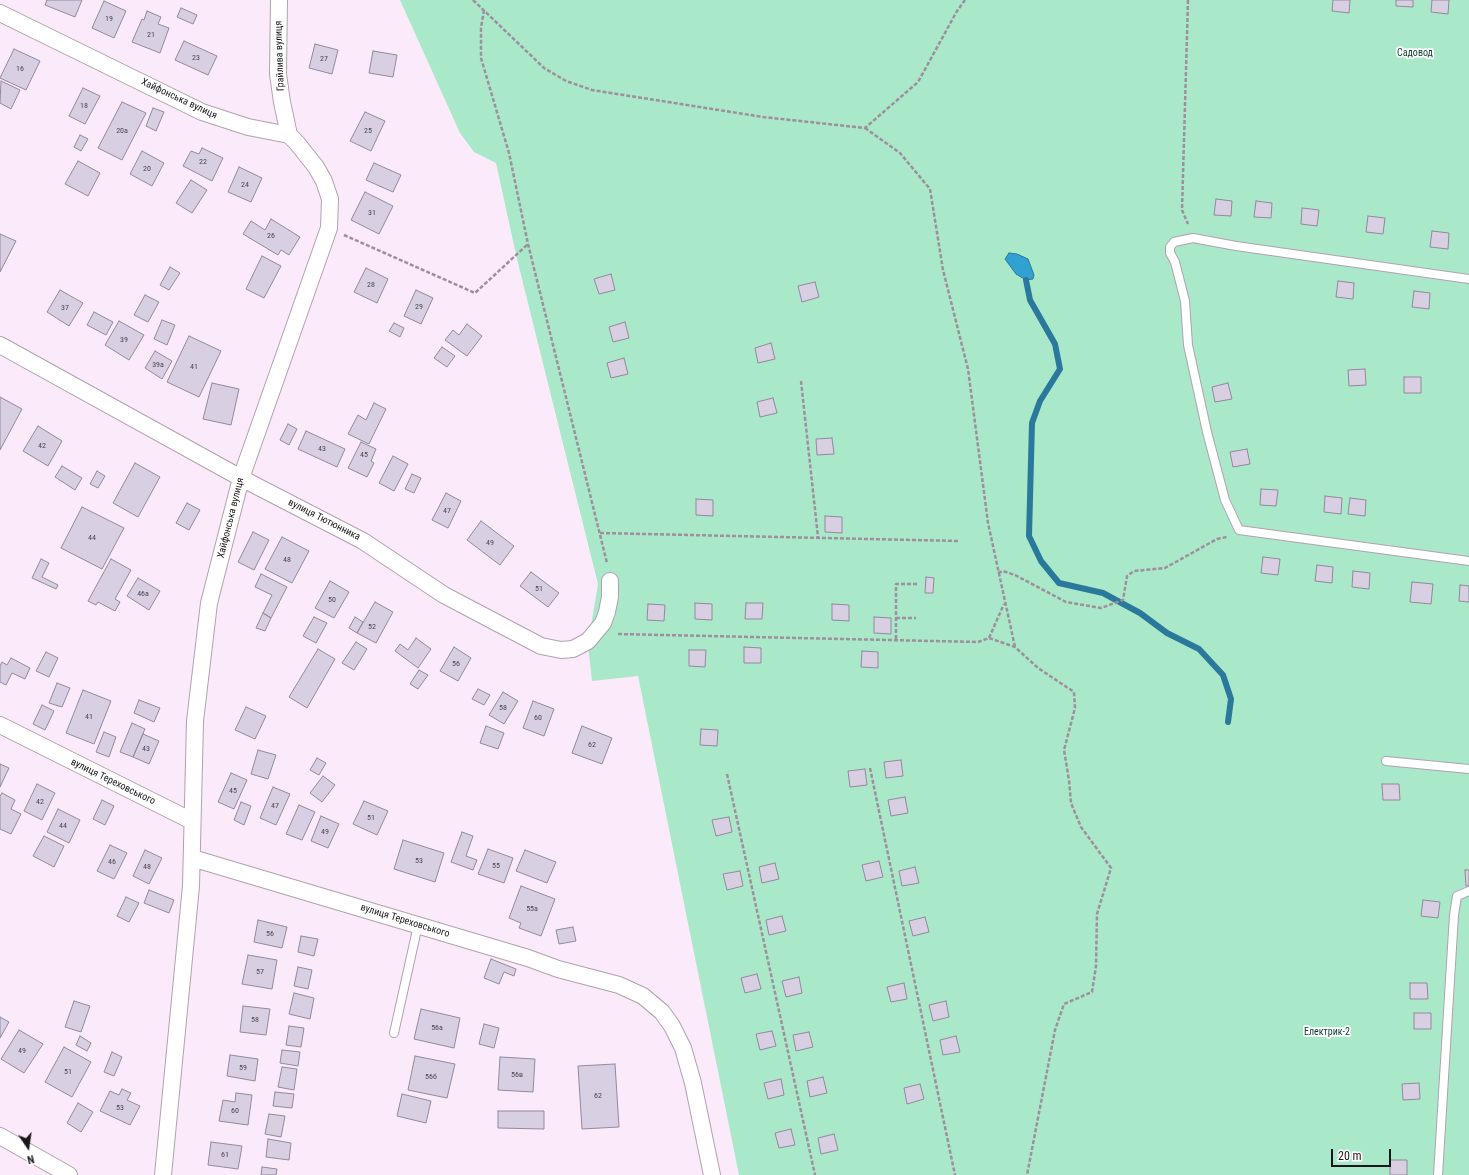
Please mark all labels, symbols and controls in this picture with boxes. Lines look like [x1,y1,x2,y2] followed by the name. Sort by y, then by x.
[105,14,113,24] house number: 19
[273,21,287,91] street label: Грайлива вулиця
[147,30,155,40] house number: 21
[1397,47,1433,59] park label: Садовод
[192,53,200,63] house number: 23
[320,54,328,64] house number: 27
[16,64,24,74] house number: 16
[139,76,219,122] street label: Хайфонська вулиця
[80,101,88,111] house number: 18
[116,126,128,136] house number: 20а
[364,126,372,136] house number: 25
[199,157,207,167] house number: 22
[143,164,151,174] house number: 20
[241,180,249,190] house number: 24
[368,208,376,218] house number: 31
[267,231,275,241] house number: 26
[367,280,375,290] house number: 28
[415,302,423,312] house number: 29
[61,303,69,313] house number: 37
[120,335,128,345] house number: 39
[152,360,164,370] house number: 39а
[190,362,198,372] house number: 41
[38,441,46,451] house number: 42
[318,444,326,454] house number: 43
[360,450,368,460] house number: 45
[215,477,247,559] street label: Хайфонська вулиця
[286,497,362,543] street label: вулиця Тютюнника
[443,506,451,516] house number: 47
[88,533,96,543] house number: 44
[486,538,494,548] house number: 49
[283,555,291,565] house number: 48
[535,584,543,594] house number: 51
[137,589,149,599] house number: 46а
[328,595,336,605] house number: 50
[368,622,376,632] house number: 52
[452,659,460,669] house number: 56
[499,703,507,713] house number: 58
[85,712,93,722] house number: 41
[534,713,542,723] house number: 60
[588,740,596,750] house number: 62
[142,744,150,754] house number: 43
[69,756,157,808] street label: вулиця Тереховського
[229,786,237,796] house number: 45
[36,797,44,807] house number: 42
[271,801,279,811] house number: 47
[367,813,375,823] house number: 51
[59,821,67,831] house number: 44
[321,827,329,837] house number: 49
[415,856,423,866] house number: 53
[108,857,116,867] house number: 46
[492,861,500,871] house number: 55
[143,862,151,872] house number: 48
[359,902,451,940] street label: вулиця Тереховського
[526,904,538,914] house number: 55а
[266,929,274,939] house number: 56
[256,967,264,977] house number: 57
[251,1015,259,1025] house number: 58
[431,1023,443,1033] house number: 56а
[1304,1026,1350,1038] park label: Електрик-2
[18,1046,26,1056] house number: 49
[239,1063,247,1073] house number: 59
[64,1067,72,1077] house number: 51
[511,1070,523,1080] house number: 56в
[425,1072,437,1082] house number: 56б
[594,1091,602,1101] house number: 62
[116,1103,124,1113] house number: 53
[231,1106,239,1116] house number: 60
[8,1127,48,1167] north arrow
[1333,1141,1393,1167] scale bar
[1338,1149,1362,1163] text: 20 m
[221,1150,229,1160] house number: 61
[26,1152,36,1166] text: N

